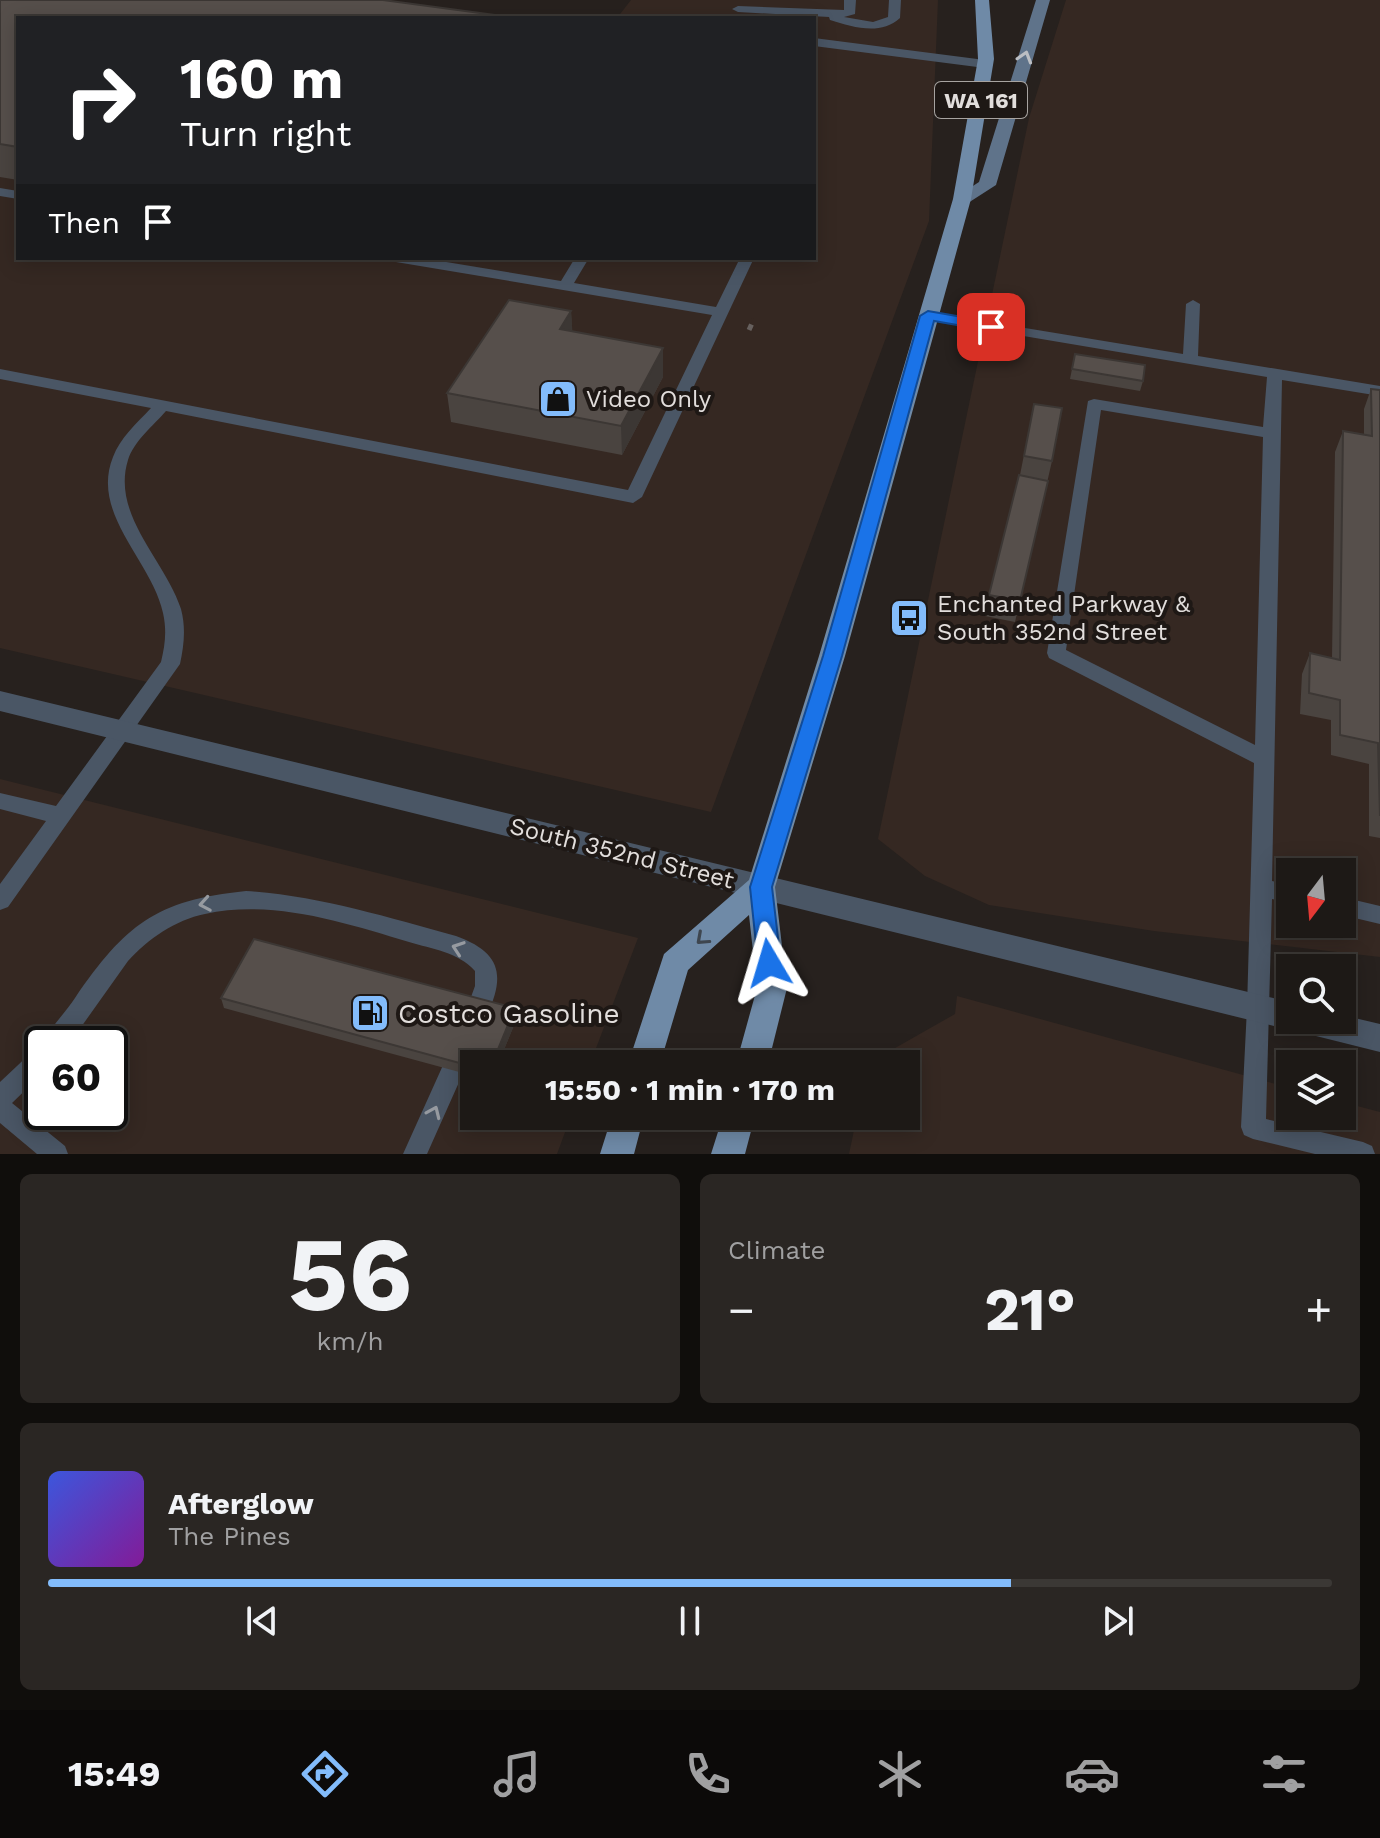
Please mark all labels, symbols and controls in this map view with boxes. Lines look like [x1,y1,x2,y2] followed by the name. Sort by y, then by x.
[180,46,343,112] text: 160 m
[48,48,152,152] icon: right
[1016,51,1032,65] one-way arrow
[935,82,1027,118] road number: WA 161
[180,113,351,155] text: Turn right
[136,200,180,244] icon: arrive
[48,205,120,240] text: Then
[957,293,1025,361] pin
[969,305,1013,349] icon: arrive
[537,378,579,420] shop icon: Video Only
[586,385,712,413] place label: Video Only
[937,590,1191,646] place label: Enchanted Parkway & South 352nd Street
[888,597,930,639] bus stop icon: Enchanted Parkway & South 352nd Street
[507,812,737,894] street label: South 352nd Street
[1276,858,1356,938] north arrow
[1276,858,1356,1130] map controls
[198,894,211,911] one-way arrow
[727,921,811,1005] position arrow
[697,929,712,944] one-way arrow
[452,942,466,958] one-way arrow
[1276,954,1356,1034] button: search
[349,992,391,1034] fuel station icon: Costco Gasoline
[398,997,620,1030] place label: Costco Gasoline
[24,1026,128,1130] speed limit sign: 60
[1276,1050,1356,1130] button: layers
[545,1072,835,1107] text: 15:50 · 1 min · 170 m
[424,1106,440,1120] one-way arrow
[288,1213,412,1335] text: 56
[728,1235,826,1265] text: Climate
[984,1274,1076,1345] text: 21°
[728,1284,755,1336] text: −
[1305,1284,1332,1336] text: +
[317,1326,383,1356] text: km/h
[168,1486,314,1521] text: Afterglow
[168,1521,291,1551] text: The Pines
[240,1599,284,1643] icon: previous
[668,1599,712,1643] icon: pause
[1096,1599,1140,1643] icon: next
[297,1746,353,1802] icon: directions
[489,1746,545,1802] icon: music
[680,1746,736,1802] icon: phone
[872,1746,928,1802] icon: climate
[1064,1746,1120,1802] icon: car
[1256,1746,1312,1802] icon: filters
[68,1753,161,1795] text: 15:49

